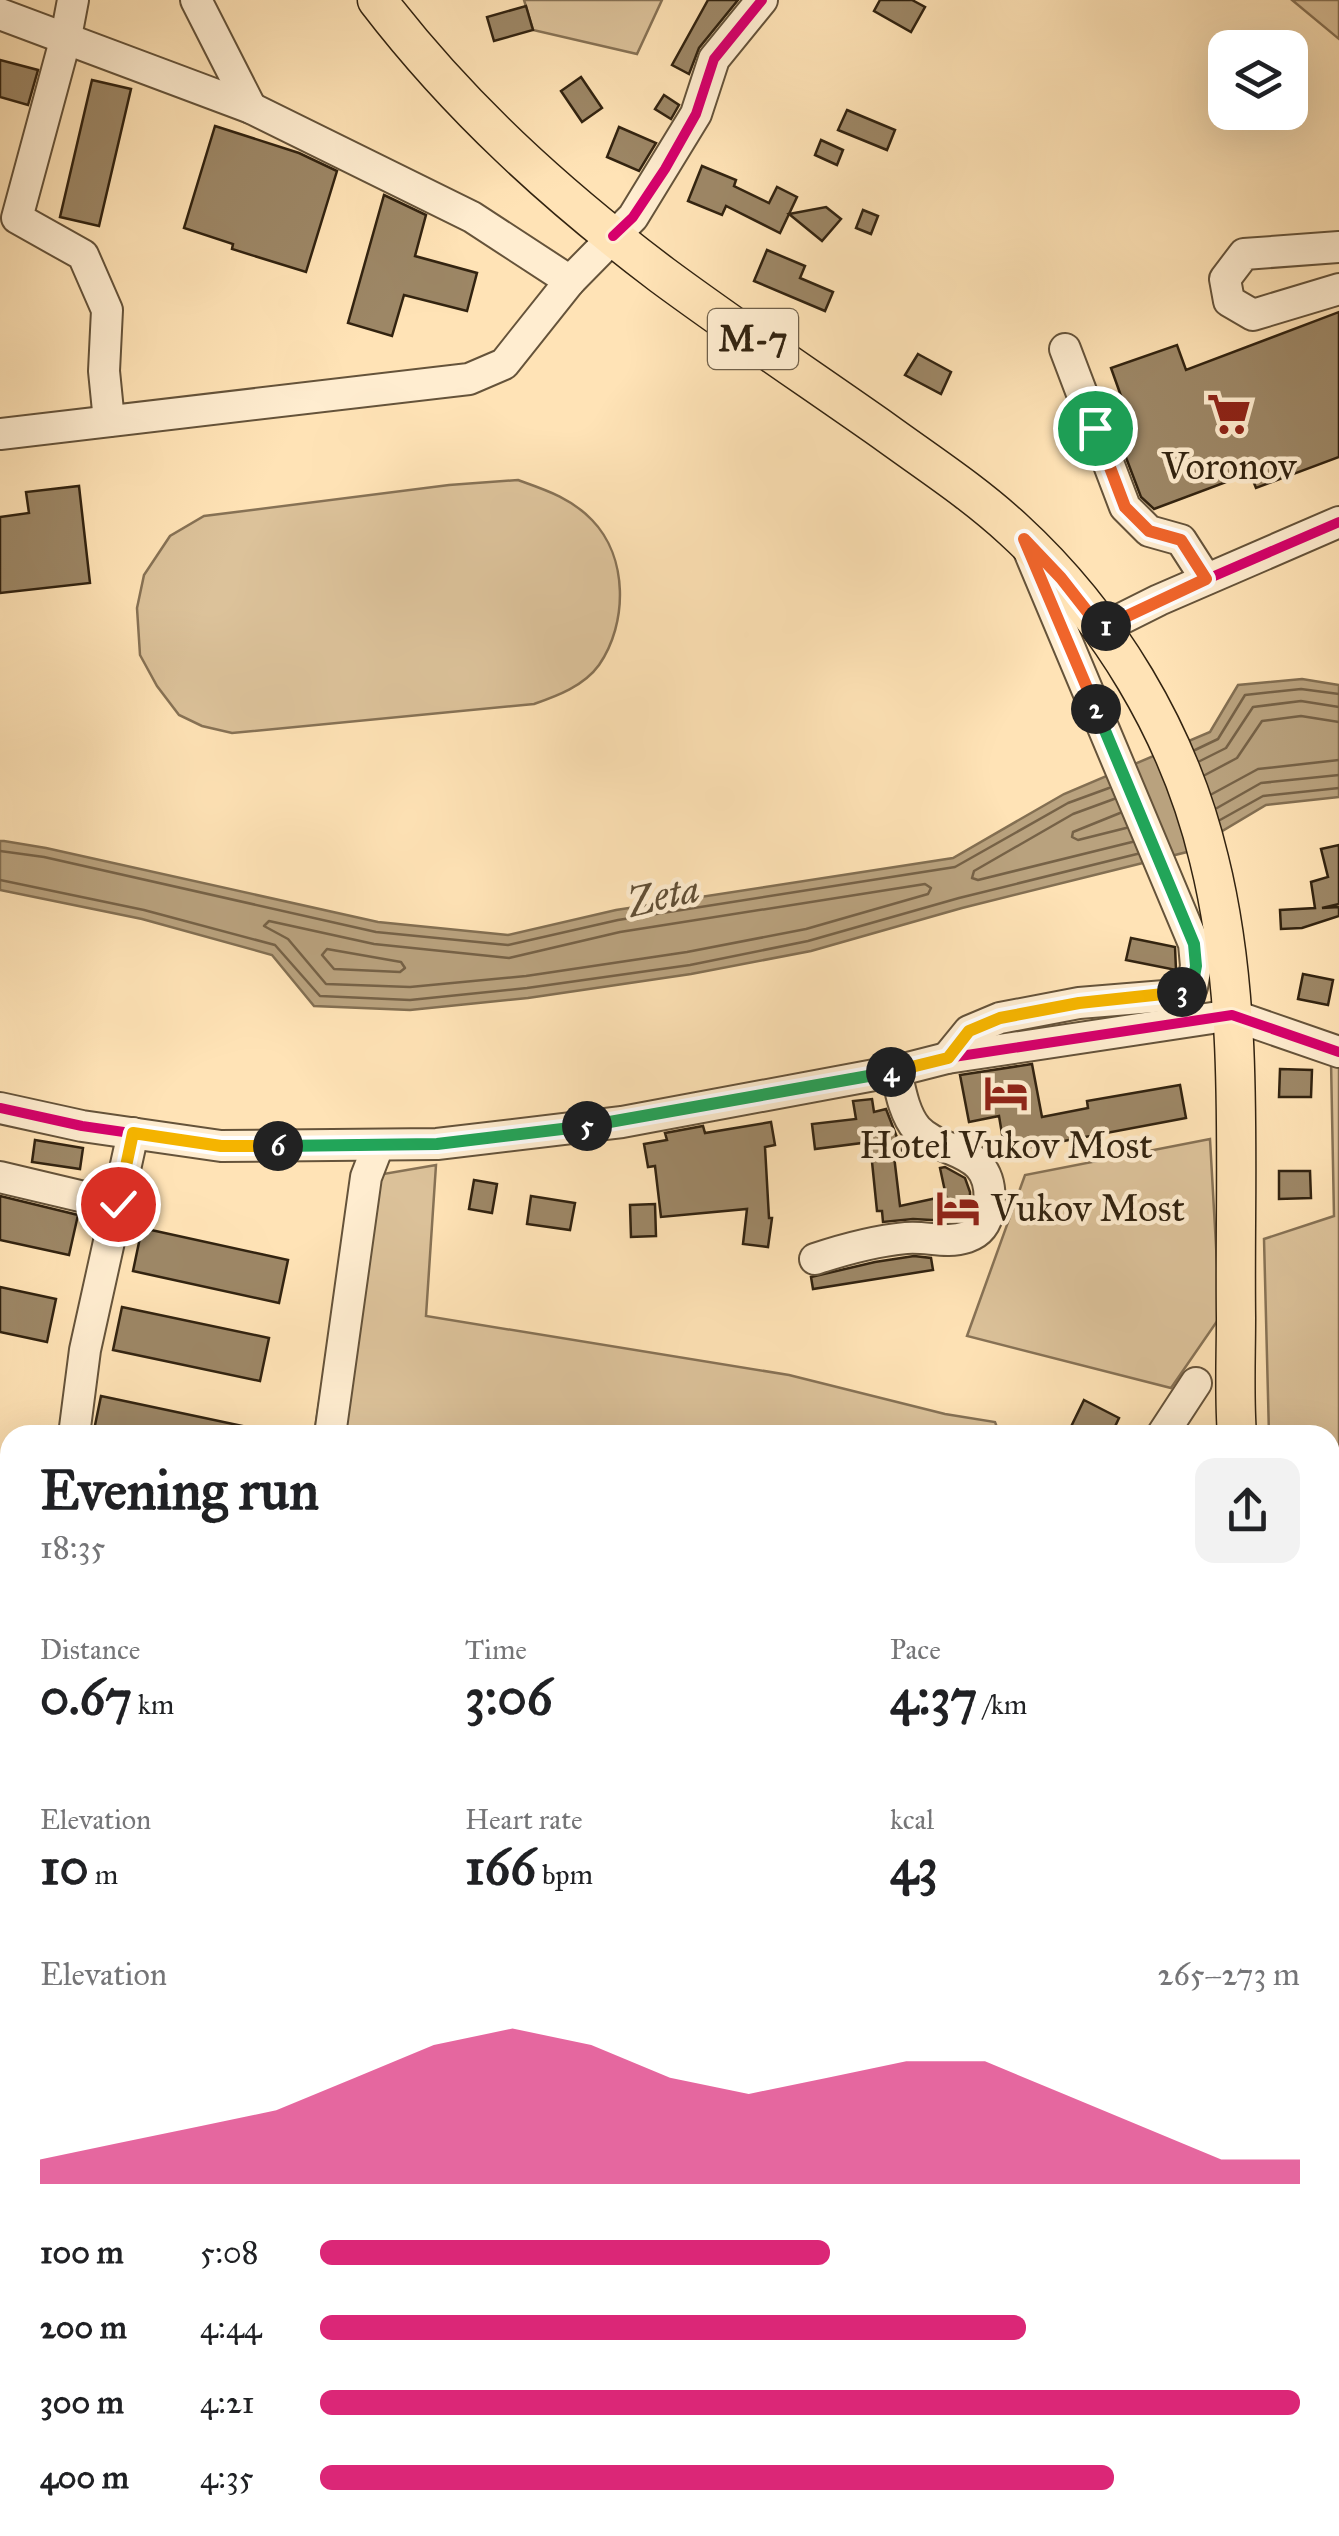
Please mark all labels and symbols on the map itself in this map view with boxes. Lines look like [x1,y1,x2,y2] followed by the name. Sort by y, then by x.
[708,309,798,369] road number: M-7
[1053,386,1138,471] pin
[1205,390,1253,438] supermarket icon: Voronov
[1161,443,1298,489] place label: Voronov
[1081,601,1131,651] pin: 1
[1071,684,1121,734] pin: 2
[621,863,704,928] water label: Zeta
[1157,967,1207,1017] pin: 3
[866,1047,916,1097] pin: 4
[982,1069,1030,1117] hotel icon: Hotel Vukov Most
[562,1101,612,1151] pin: 5
[253,1121,303,1171] pin: 6
[859,1122,1153,1168] place label: Hotel Vukov Most
[76,1162,161,1247] pin
[934,1184,982,1232] hotel icon: Vukov Most
[990,1185,1185,1231] place label: Vukov Most

